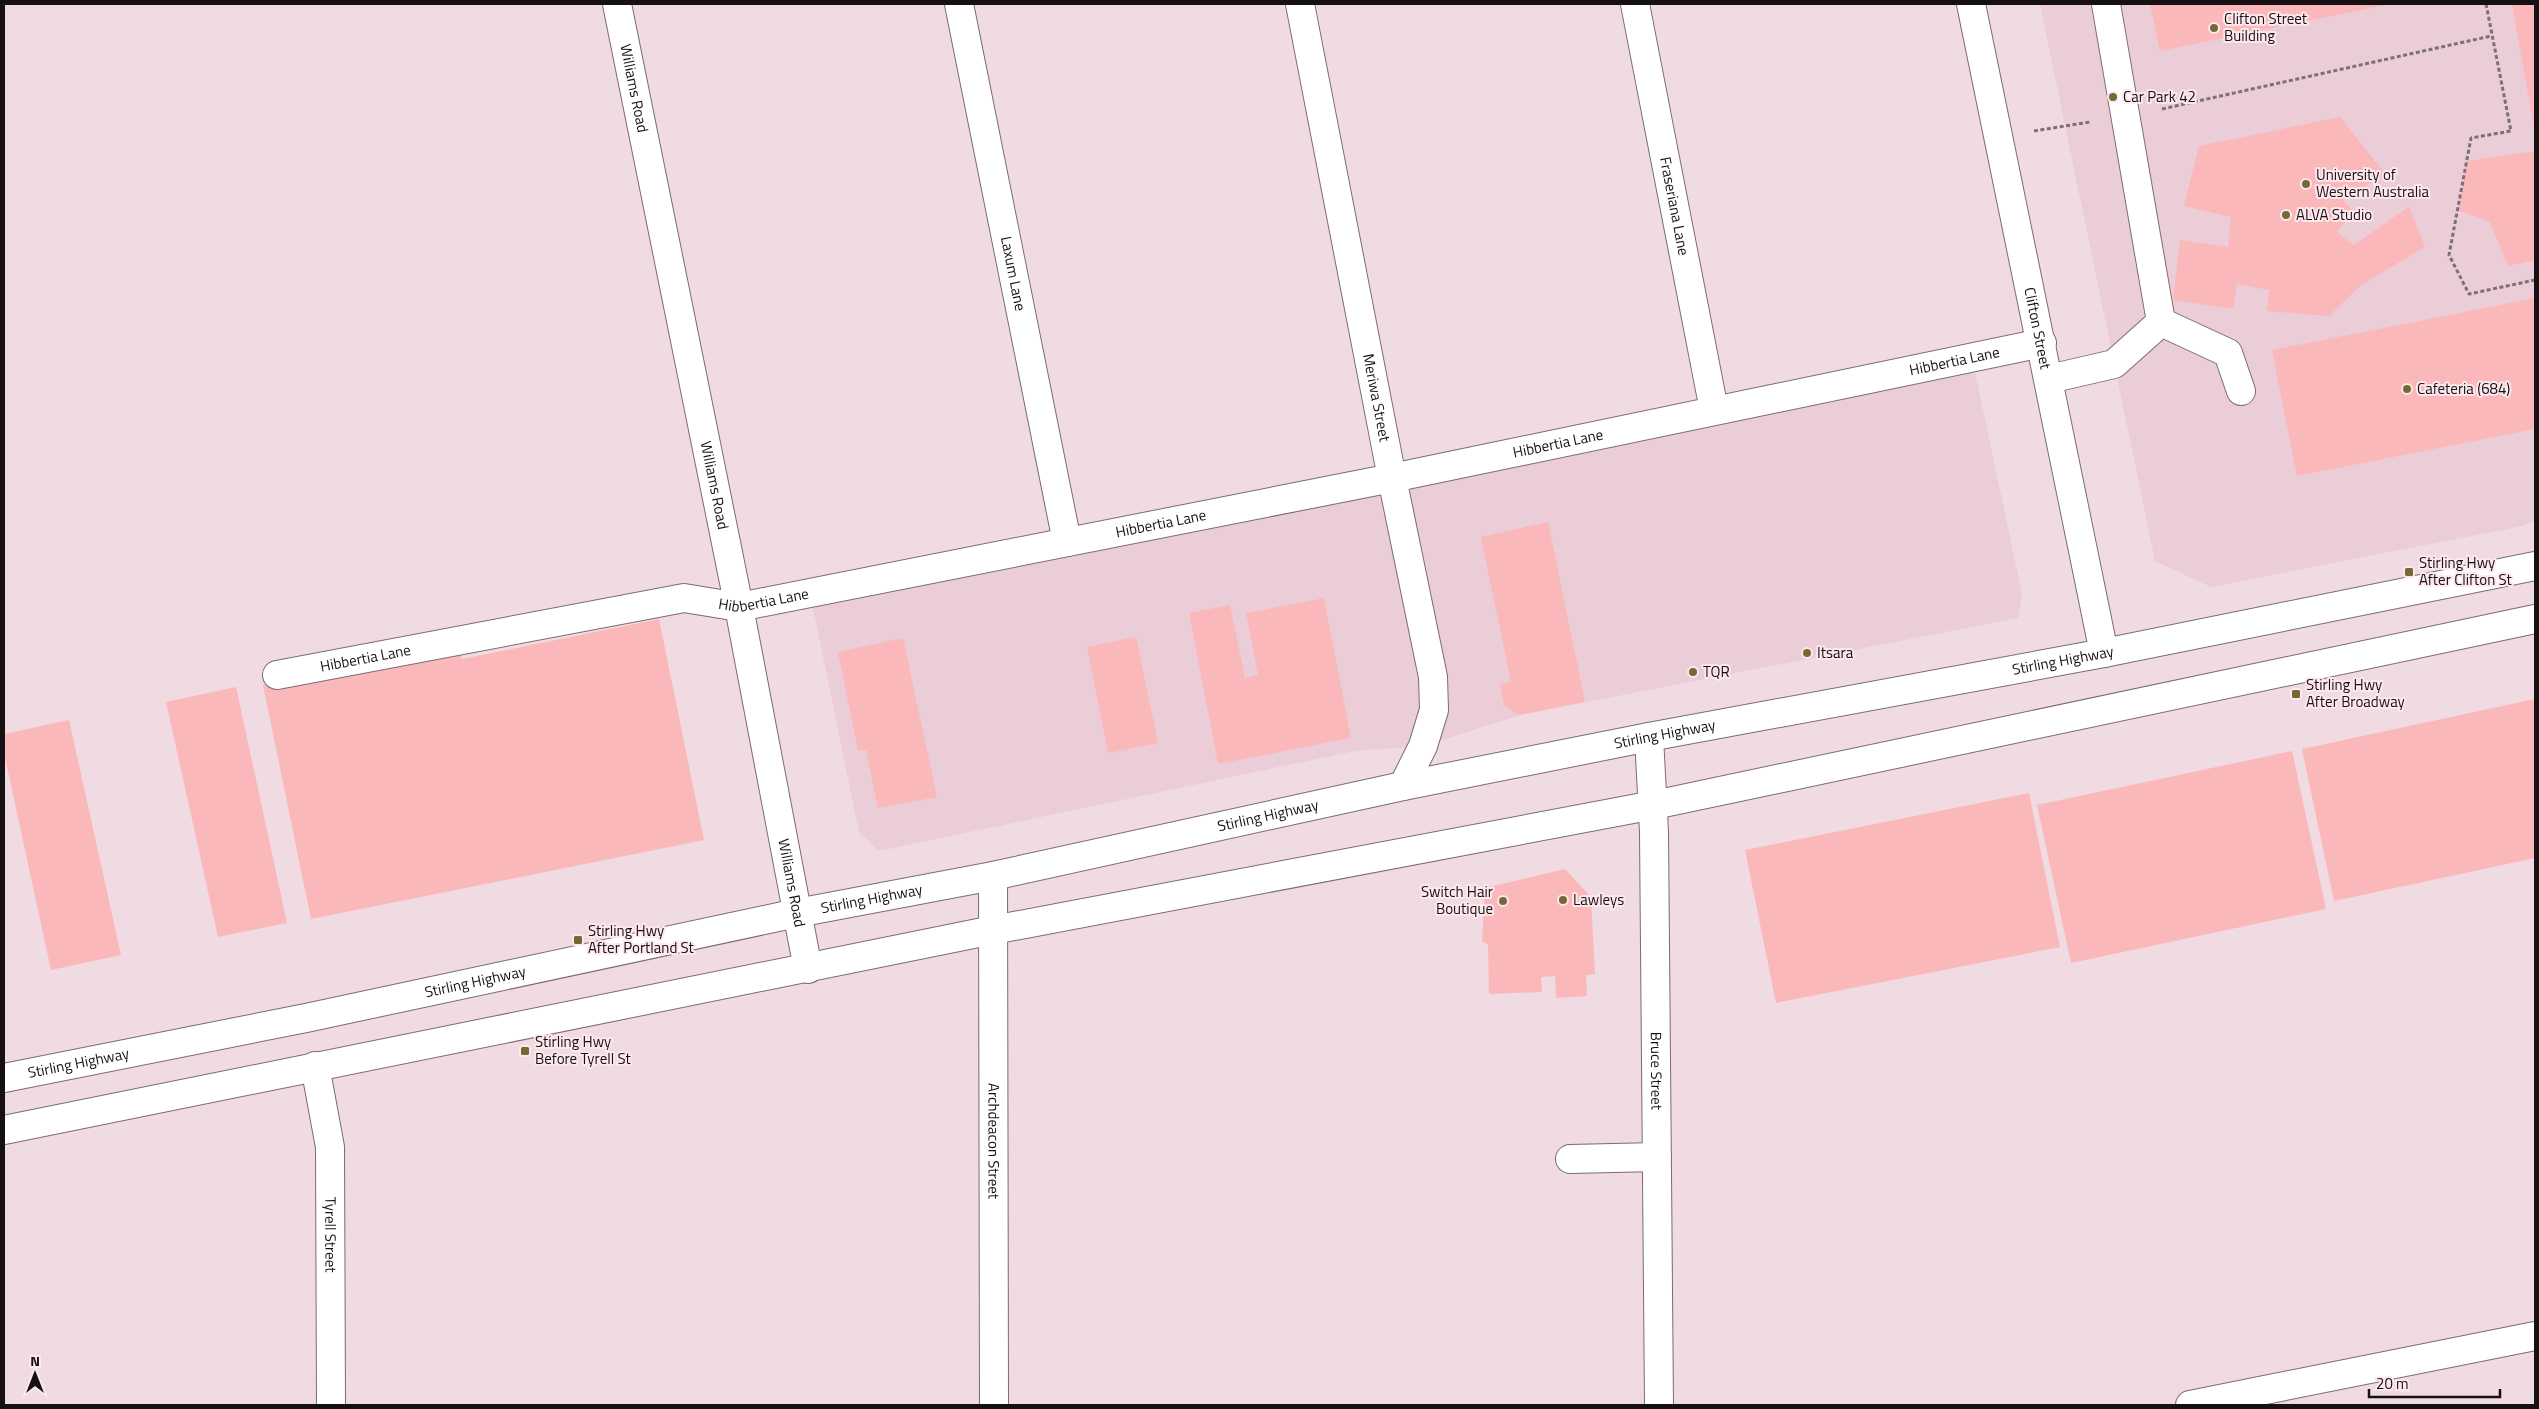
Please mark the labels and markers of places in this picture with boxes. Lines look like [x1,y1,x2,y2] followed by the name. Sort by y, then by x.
[2224,7,2308,47] place label: Clifton Street Building
[2208,22,2220,34] marker: Clifton Street Building
[2123,85,2196,108] place label: Car Park 42
[2107,91,2119,103] marker: Car Park 42
[2316,163,2430,203] place label: University of Western Australia
[2300,178,2312,190] marker: University of Western Australia
[2296,203,2372,226] place label: ALVA Studio
[2280,209,2292,221] marker: ALVA Studio
[2417,377,2510,400] place label: Cafeteria (684)
[2401,383,2413,395] marker: Cafeteria (684)
[2419,551,2513,591] place label: Stirling Hwy After Clifton St
[2403,566,2415,578] marker: Stirling Hwy After Clifton St
[1817,641,1854,664] place label: Itsara
[1801,647,1813,659] marker: Itsara
[1703,660,1730,683] place label: TQR
[1687,666,1699,678] marker: TQR
[2306,673,2405,713] place label: Stirling Hwy After Broadway
[2290,688,2302,700] marker: Stirling Hwy After Broadway
[1421,880,1493,920] place label: Switch Hair Boutique
[1573,888,1624,911] place label: Lawleys
[1557,894,1569,906] marker: Lawleys
[1497,895,1509,907] marker: Switch Hair Boutique
[588,919,695,959] place label: Stirling Hwy After Portland St
[572,934,584,946] marker: Stirling Hwy After Portland St
[535,1030,631,1070] place label: Stirling Hwy Before Tyrell St
[519,1045,531,1057] marker: Stirling Hwy Before Tyrell St

